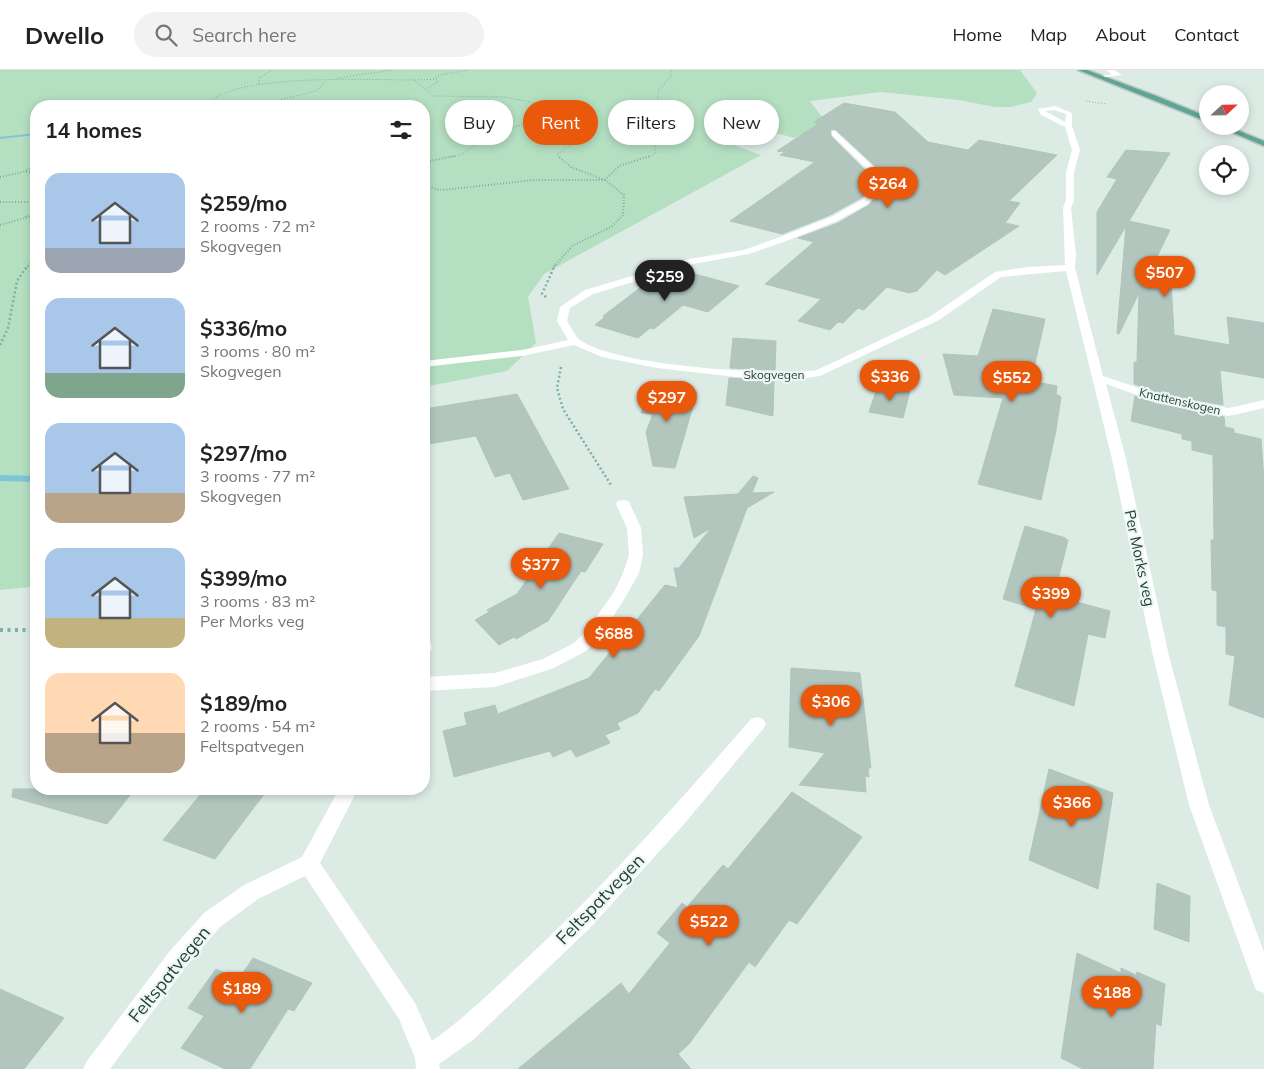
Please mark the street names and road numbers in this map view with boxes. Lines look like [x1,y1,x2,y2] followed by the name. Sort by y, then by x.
[743,367,805,382] street label: Skogvegen
[1138,384,1222,418] street label: Knattenskogen
[1121,508,1159,608] street label: Per Morks veg
[551,849,649,949] street label: Feltspatvegen
[123,921,215,1027] street label: Feltspatvegen

